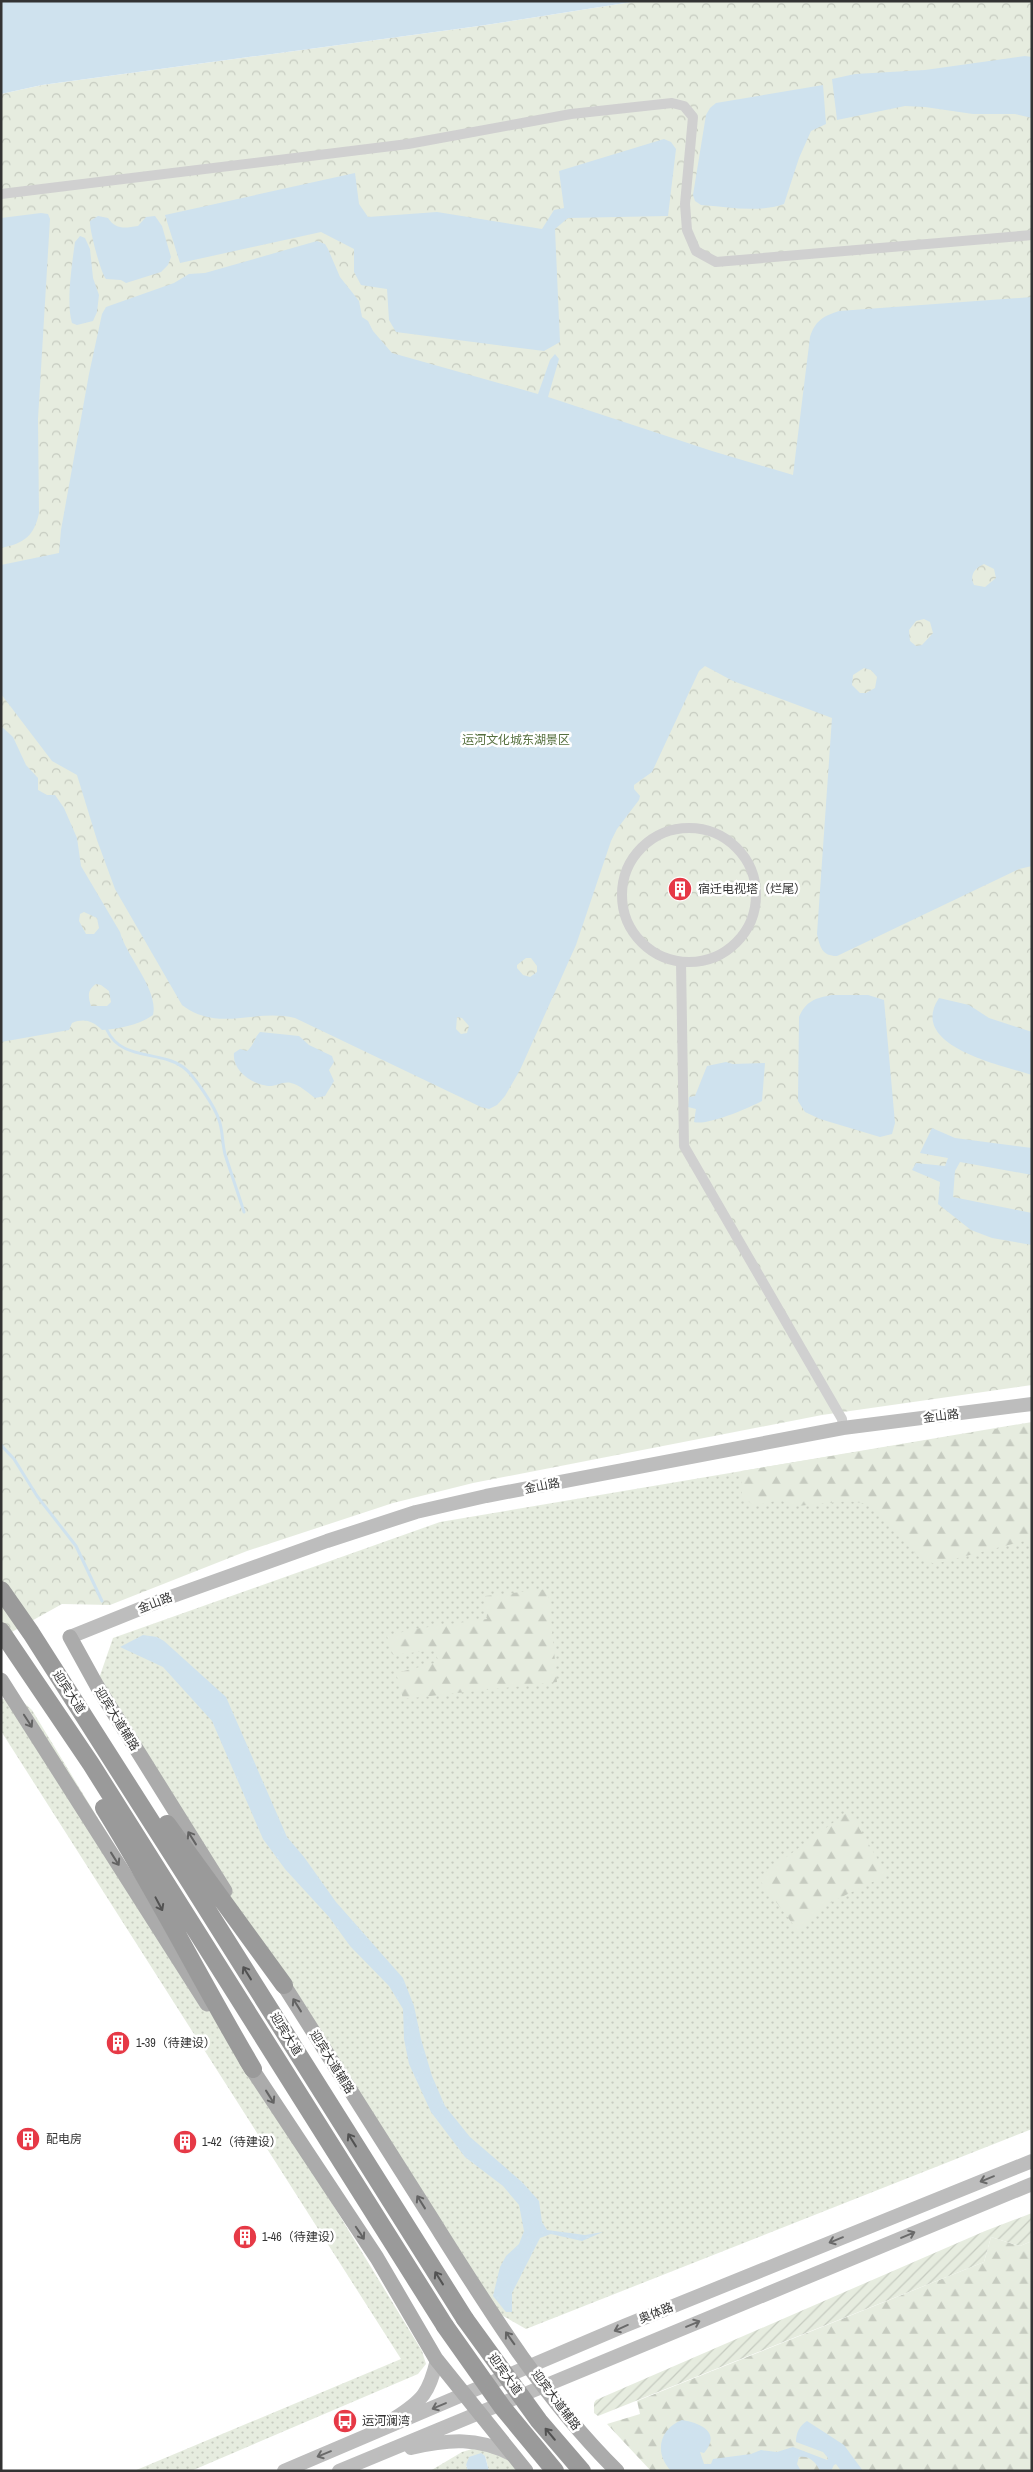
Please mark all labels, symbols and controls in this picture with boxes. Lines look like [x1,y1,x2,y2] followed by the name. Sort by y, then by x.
[462,732,570,748] park label: 运河文化城东湖景区
[667,876,693,902] building icon: 宿迁电视塔（烂尾）
[698,881,806,897] place label: 宿迁电视塔（烂尾）
[922,1406,960,1426] street label: 金山路
[523,1475,561,1497] street label: 金山路
[135,1589,175,1617] street label: 金山路
[49,1668,89,1716] street label: 迎宾大道
[91,1684,143,1754] street label: 迎宾大道辅路
[23,1714,33,1728] one-way arrow
[186,1832,196,1846] one-way arrow
[110,1851,120,1865] one-way arrow
[155,1897,165,1911] one-way arrow
[242,1966,252,1980] one-way arrow
[291,1999,301,2013] one-way arrow
[266,2009,306,2059] street label: 迎宾大道
[306,2027,358,2097] street label: 迎宾大道辅路
[105,2030,131,2056] building icon: 1-39（待建设）
[136,2035,216,2051] place label: 1-39（待建设）
[266,2090,276,2104] one-way arrow
[15,2126,41,2152] building icon: 配电房
[172,2129,198,2155] building icon: 1-42（待建设）
[46,2131,82,2147] place label: 配电房
[347,2133,358,2147] one-way arrow
[202,2134,282,2150] place label: 1-42（待建设）
[979,2176,994,2185] one-way arrow
[416,2195,426,2209] one-way arrow
[232,2224,258,2250] building icon: 1-46（待建设）
[355,2225,365,2239] one-way arrow
[262,2229,342,2245] place label: 1-46（待建设）
[900,2230,915,2239] one-way arrow
[829,2236,844,2245] one-way arrow
[433,2271,443,2285] one-way arrow
[636,2299,676,2327] street label: 奥体路
[685,2319,700,2328] one-way arrow
[613,2324,628,2333] one-way arrow
[505,2331,515,2345] one-way arrow
[484,2350,526,2398] street label: 迎宾大道
[528,2366,584,2434] street label: 迎宾大道辅路
[432,2402,447,2411] one-way arrow
[332,2408,358,2434] bus stop icon: 运河澜湾
[362,2413,410,2429] place label: 运河澜湾
[545,2427,556,2440] one-way arrow
[317,2450,333,2459] one-way arrow

